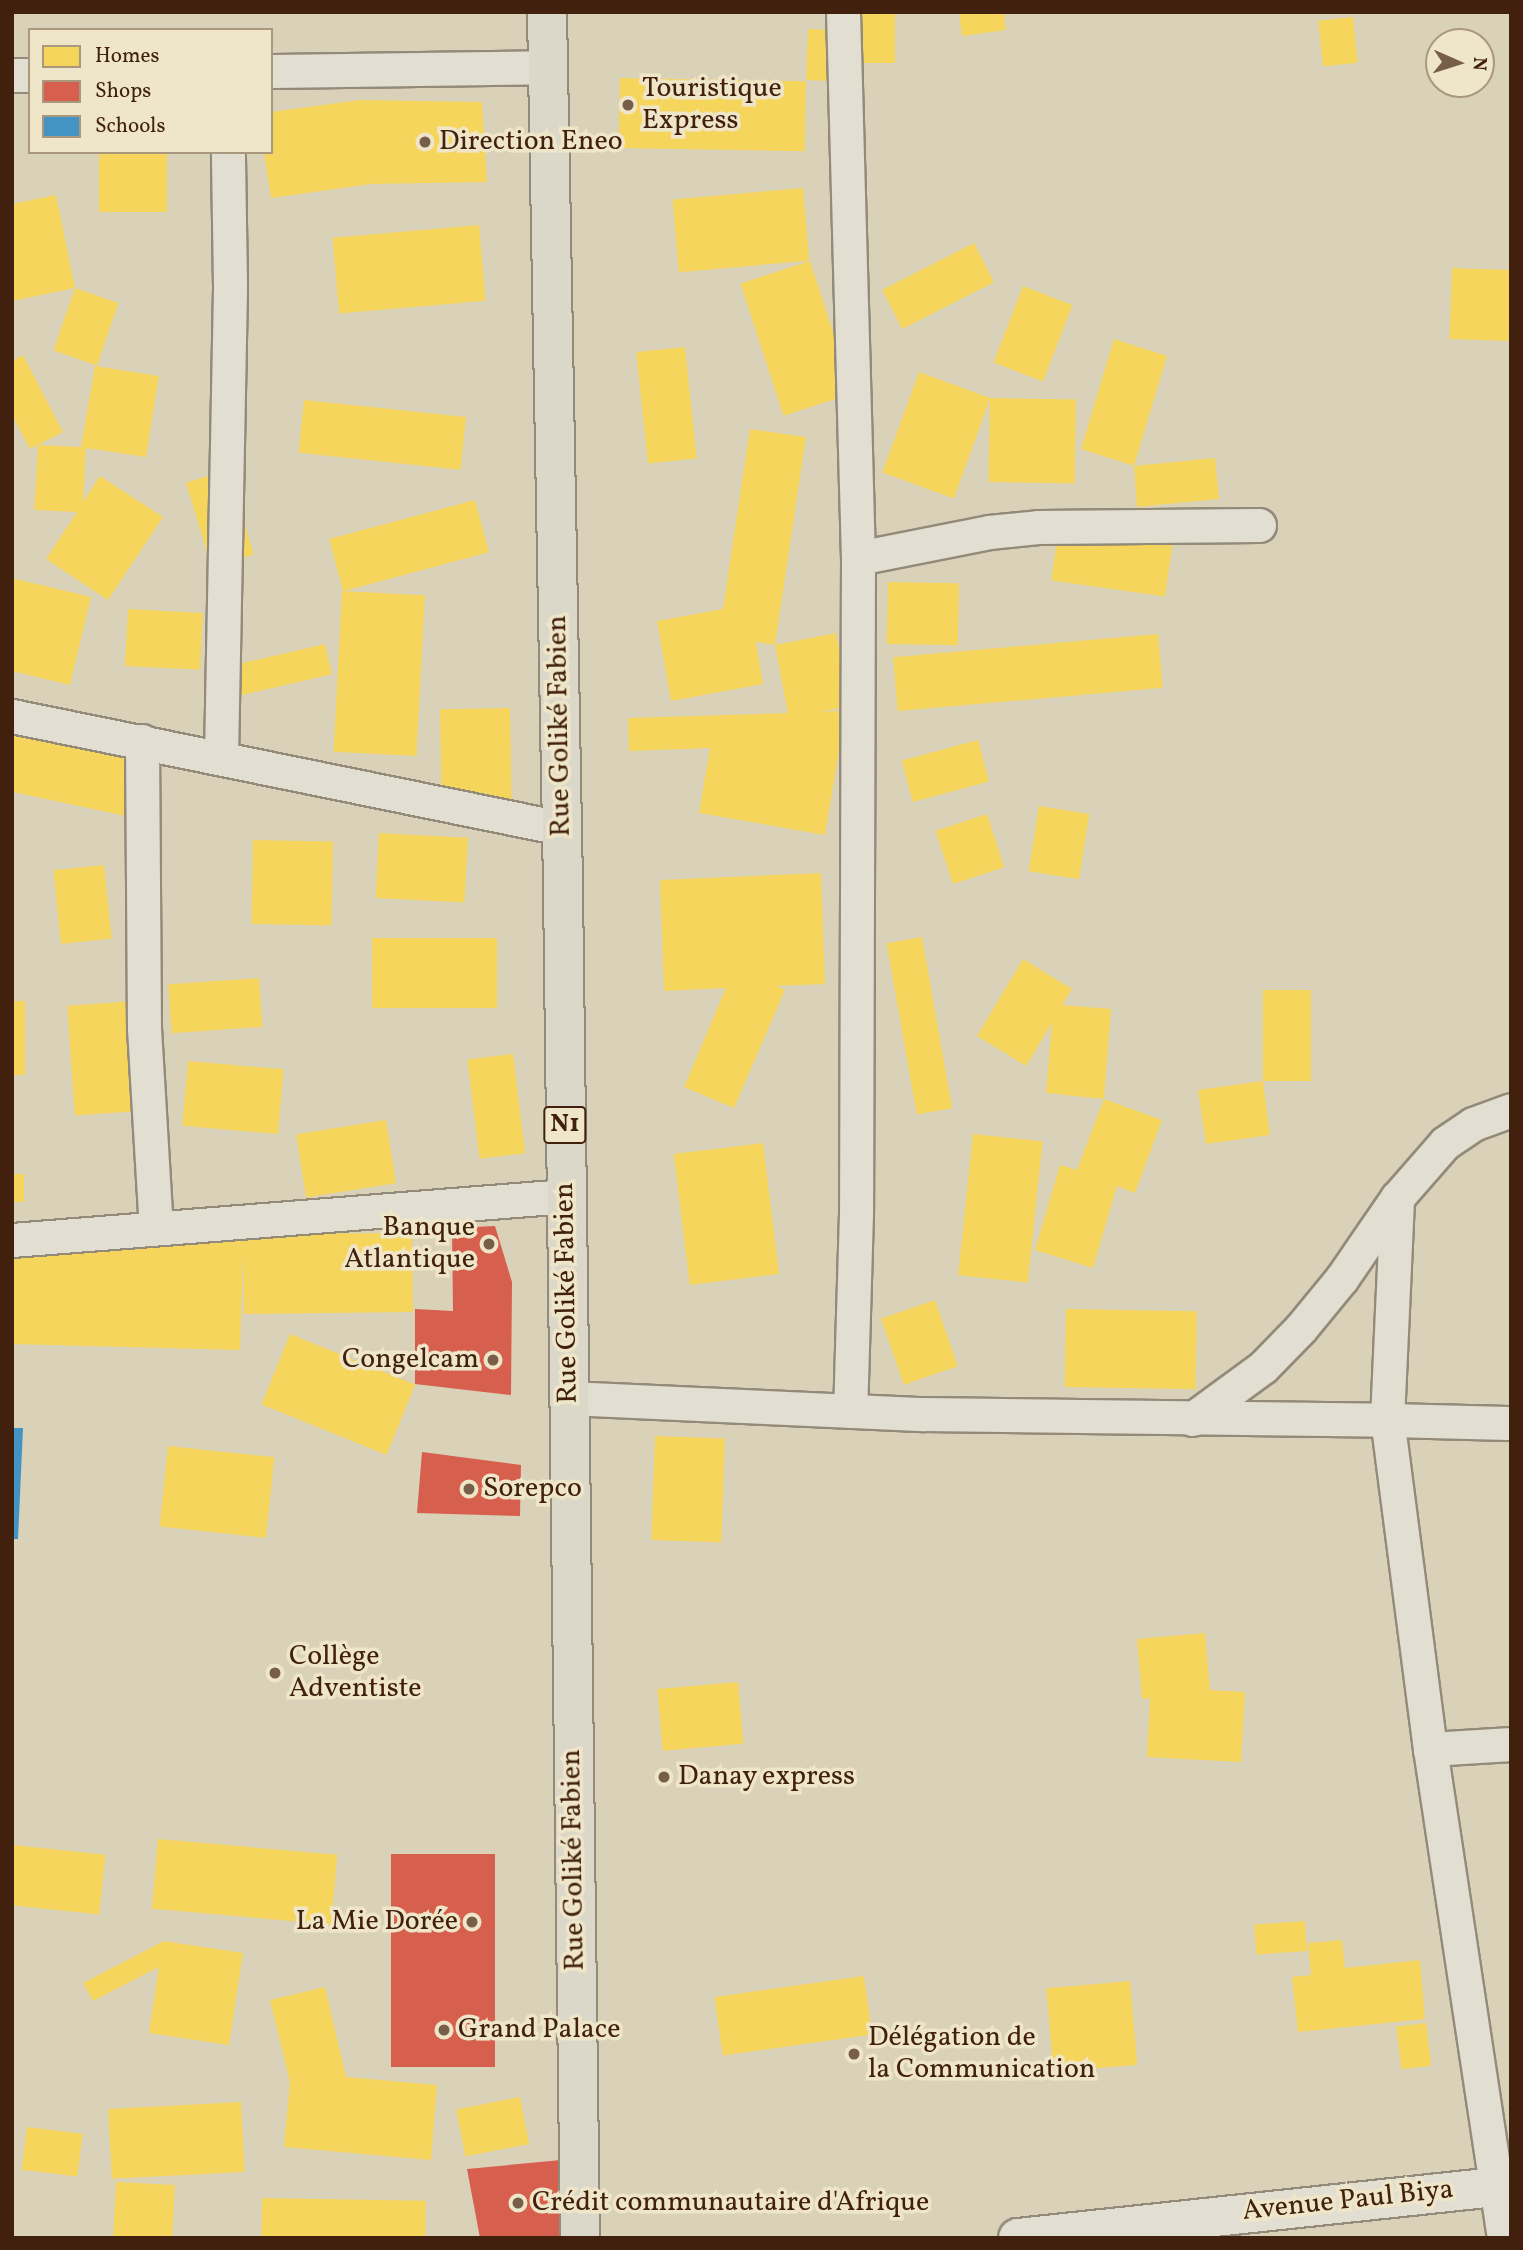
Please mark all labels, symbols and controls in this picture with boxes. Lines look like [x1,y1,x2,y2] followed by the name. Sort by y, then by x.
[28,28,273,154] legend
[1425,28,1495,98] north arrow
[95,42,160,71] text: Homes
[1466,56,1492,72] text: N
[642,72,782,138] place label: Touristique Express
[95,77,151,106] text: Shops
[620,97,636,113] marker: Touristique Express
[95,112,165,141] text: Schools
[439,125,623,159] place label: Direction Eneo
[417,134,433,150] marker: Direction Eneo
[541,615,579,837] street label: Rue Goliké Fabien
[542,1102,588,1148] road number: N1
[548,1182,586,1404] street label: Rue Goliké Fabien
[344,1211,475,1277] place label: Banque Atlantique
[481,1236,497,1252] marker: Banque Atlantique
[342,1343,479,1377] place label: Congelcam
[485,1352,501,1368] marker: Congelcam
[483,1472,582,1506] place label: Sorepco
[461,1481,477,1497] marker: Sorepco
[289,1640,421,1706] place label: Collège Adventiste
[267,1665,283,1681] marker: Collège Adventiste
[555,1749,593,1971] street label: Rue Goliké Fabien
[678,1760,856,1794] place label: Danay express
[656,1769,672,1785] marker: Danay express
[296,1905,458,1939] place label: La Mie Dorée
[464,1914,480,1930] marker: La Mie Dorée
[458,2013,621,2047] place label: Grand Palace
[868,2021,1095,2087] place label: Délégation de la Communication
[436,2022,452,2038] marker: Grand Palace
[846,2046,862,2062] marker: Délégation de la Communication
[1241,2173,1455,2229] street label: Avenue Paul Biya
[532,2186,929,2220] place label: Crédit communautaire d'Afrique
[510,2195,526,2211] marker: Crédit communautaire d'Afrique

